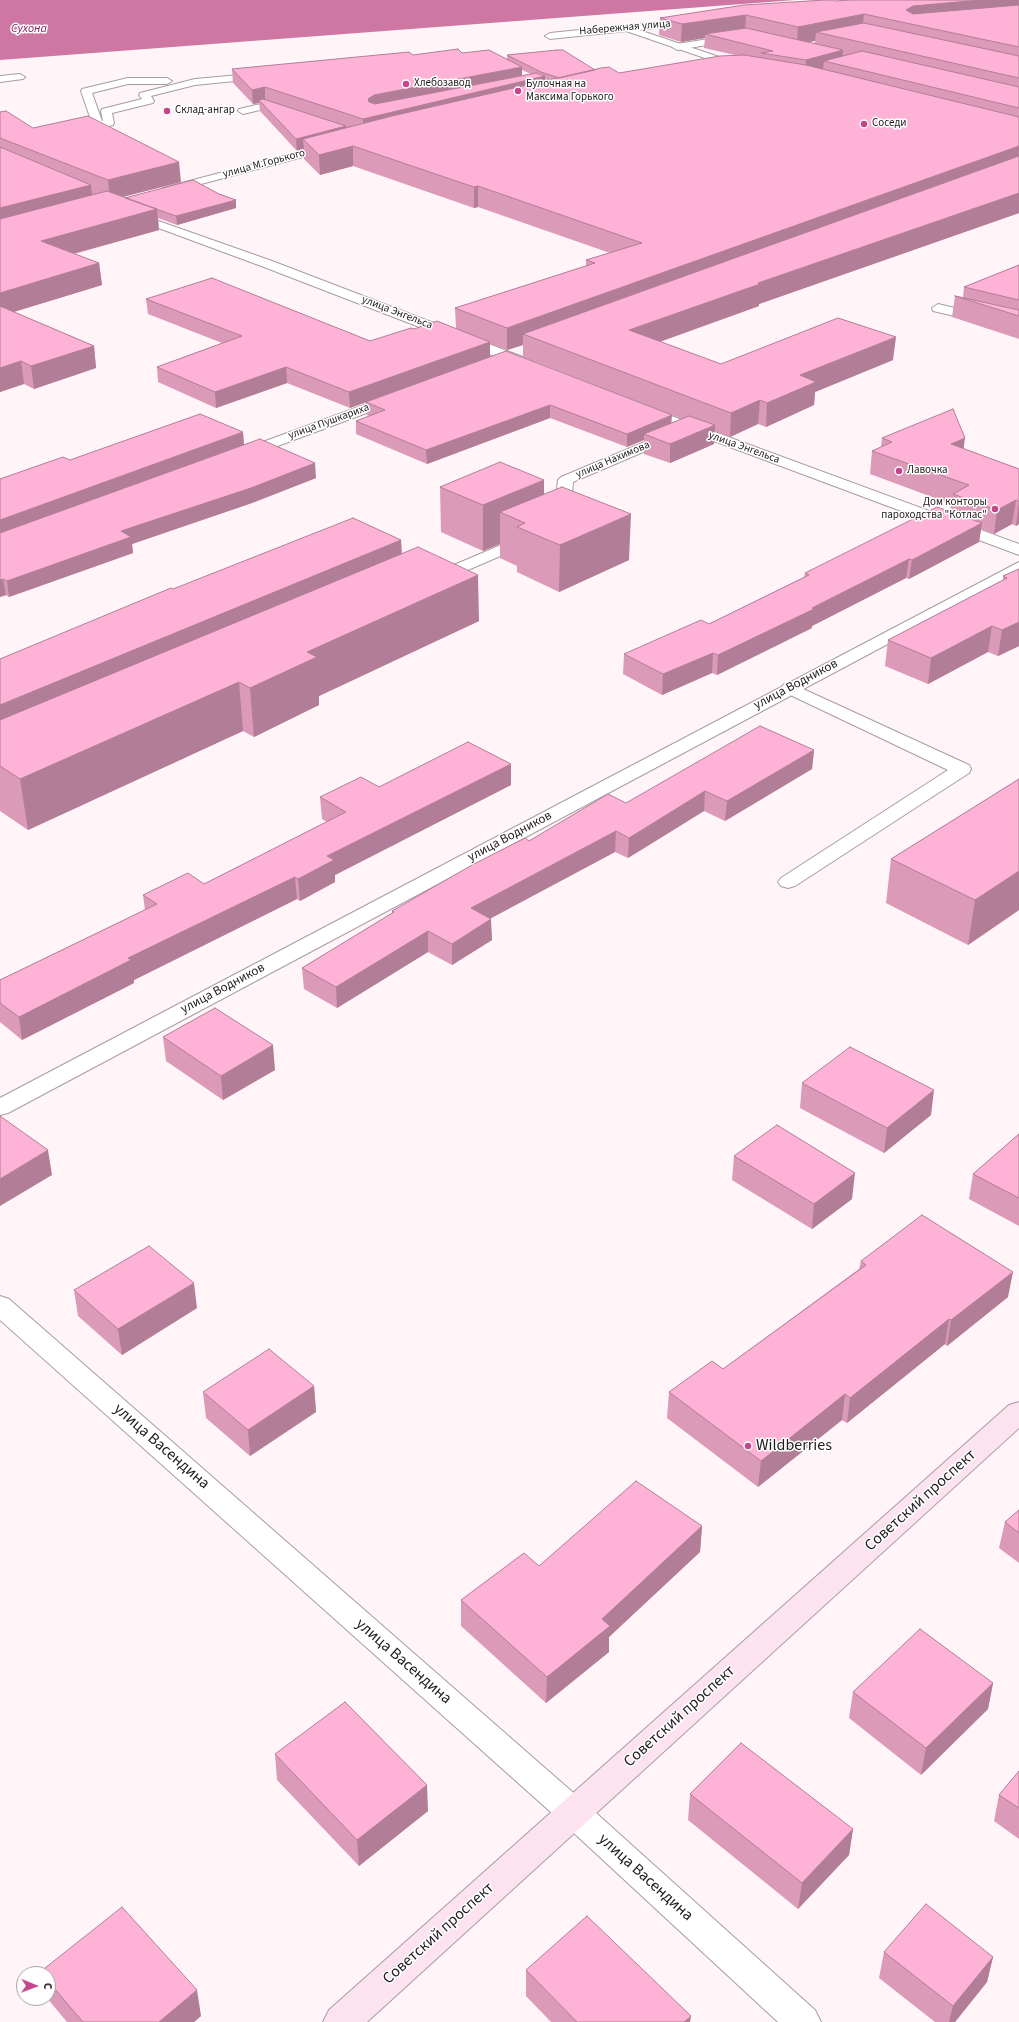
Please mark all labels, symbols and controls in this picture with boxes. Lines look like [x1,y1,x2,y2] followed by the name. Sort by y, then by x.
[579,17,671,39] street label: Набережная улица
[11,22,47,36] water label: Сухона
[414,77,471,91] place label: Хлебозавод
[526,78,614,104] place label: Булочная на Максима Горького
[401,79,411,89] marker: Хлебозавод
[513,86,523,96] marker: Булочная на Максима Горького
[175,104,235,118] place label: Склад-ангар
[162,106,172,116] marker: Склад-ангар
[872,117,907,131] place label: Соседи
[859,119,869,129] marker: Соседи
[221,147,307,181] street label: улица М.Горького
[360,293,434,333] street label: улица Энгельса
[287,401,371,443] street label: улица Пушкариха
[707,429,781,467] street label: улица Энгельса
[574,439,652,481] street label: улица Нахимова
[907,464,948,478] place label: Лавочка
[894,466,904,476] marker: Лавочка
[881,496,987,522] place label: Дом конторы пароходства "Котлас"
[990,504,1000,514] marker: Дом конторы пароходства "Котлас"
[751,656,841,714] street label: улица Водников
[465,808,555,866] street label: улица Водников
[178,960,268,1018] street label: улица Водников
[109,1400,213,1494] street label: улица Васендина
[756,1436,832,1456] place label: Wildberries
[743,1441,753,1451] marker: Wildberries
[862,1446,980,1556] street label: Советский проспект
[351,1615,455,1709] street label: улица Васендина
[621,1662,739,1772] street label: Советский проспект
[594,1830,696,1926] street label: улица Васендина
[380,1879,498,1989] street label: Советский проспект
[16,1966,56,2006] north arrow
[40,1983,55,1990] text: С

